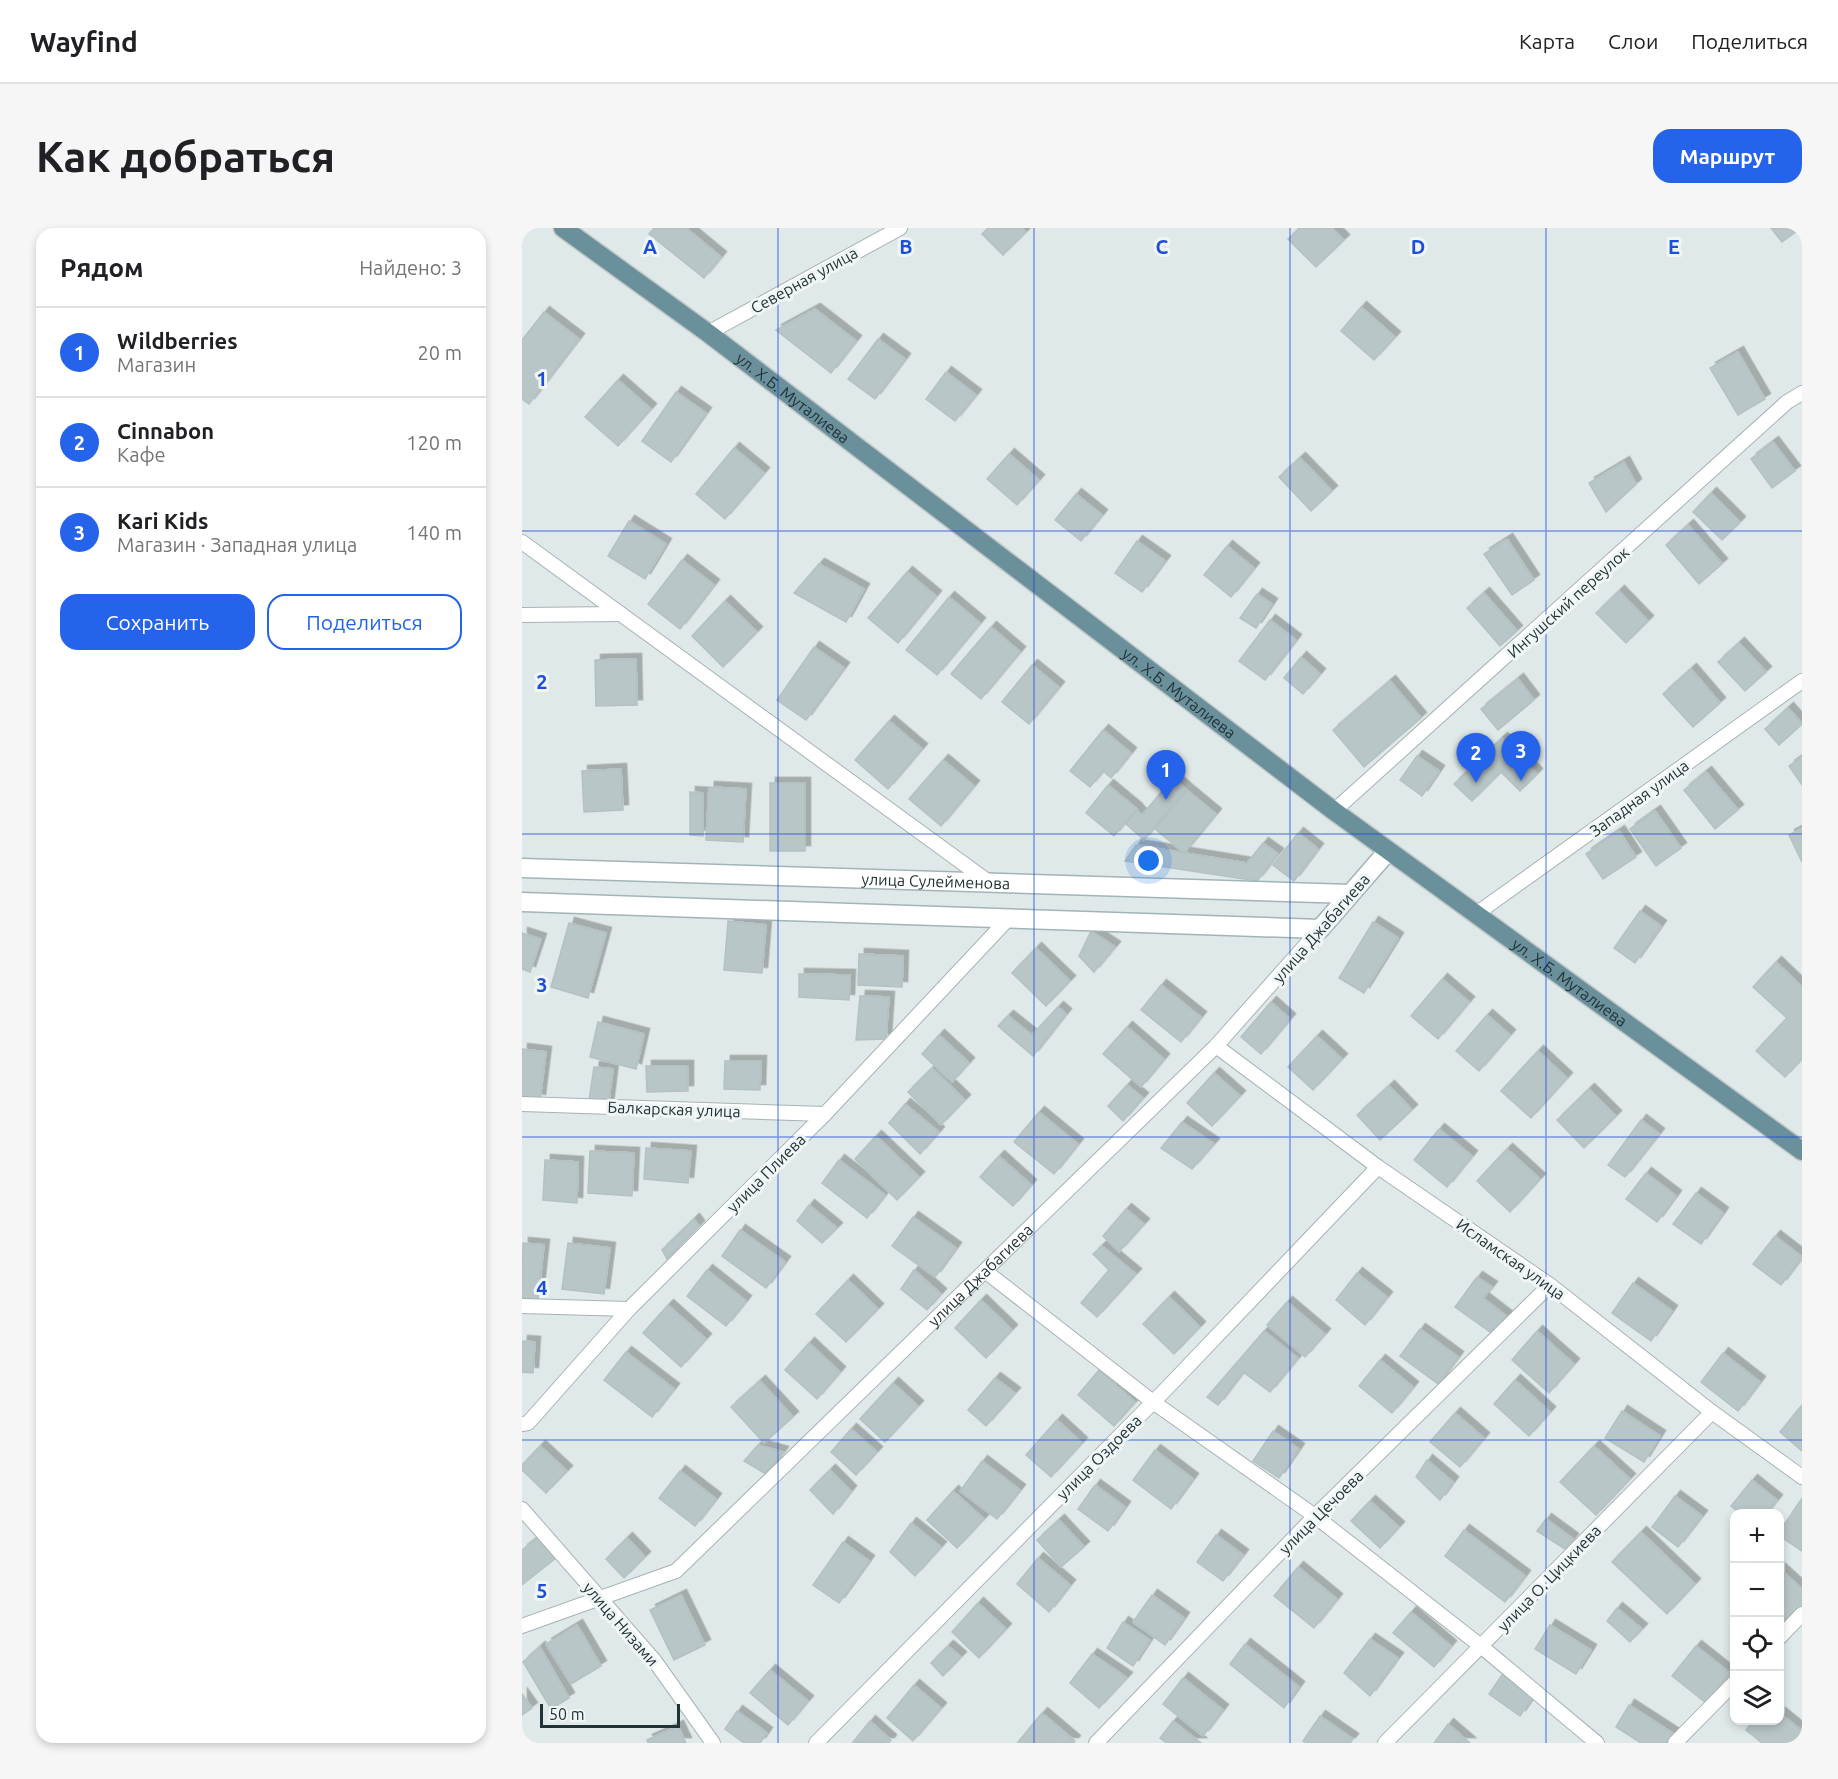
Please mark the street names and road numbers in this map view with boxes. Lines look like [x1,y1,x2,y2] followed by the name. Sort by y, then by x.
[747,243,861,317] street label: Северная улица
[733,349,853,447] street label: ул. Х.Б. Муталиева
[1504,543,1632,661] street label: Ингушский переулок
[1119,644,1240,742] street label: ул. Х.Б. Муталиева
[1586,756,1692,840] street label: Западная улица
[861,870,1010,892] street label: улица Сулейменова
[1269,870,1373,986] street label: улица Джабагиева
[1509,934,1631,1030] street label: ул. Х.Б. Муталиева
[607,1098,741,1120] street label: Балкарская улица
[723,1130,809,1216] street label: улица Плиева
[1453,1215,1569,1303] street label: Исламская улица
[924,1220,1036,1330] street label: улица Джабагиева
[1053,1411,1145,1503] street label: улица Оздоева
[1275,1466,1367,1558] street label: улица Цечоева
[1494,1521,1604,1635] street label: улица О. Цицкиева
[580,1578,662,1670] street label: улица Низами

